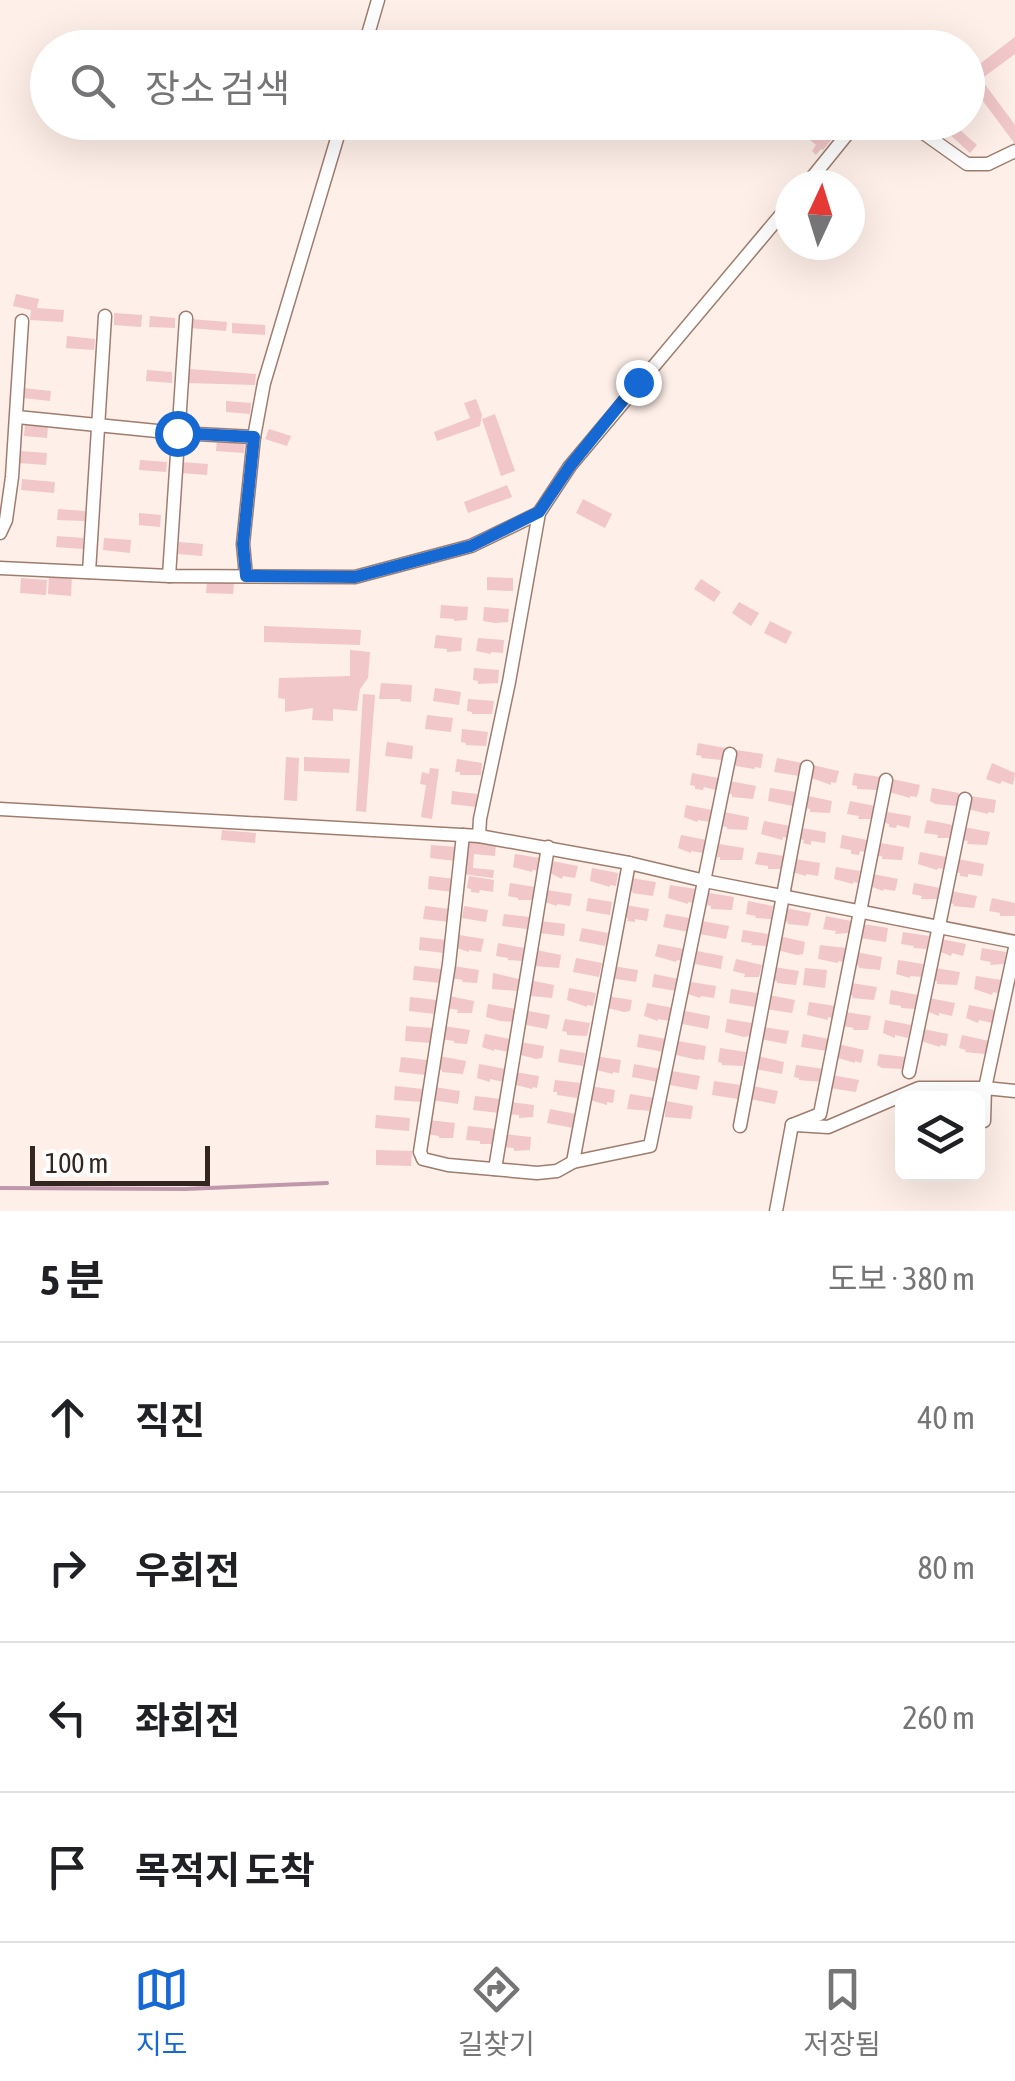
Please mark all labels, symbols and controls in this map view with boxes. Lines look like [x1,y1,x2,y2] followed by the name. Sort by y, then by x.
[30,30,985,140] search box
[65,58,120,113] icon: search
[145,67,290,110] text: 장소 검색
[775,170,865,260] north arrow
[616,360,662,406] route end
[155,411,201,457] route start
[895,1091,985,1181] map controls
[895,1091,985,1181] button: layers
[30,1141,210,1186] scale bar
[45,1147,108,1179] text: 100 m
[40,1256,104,1304] text: 5 분
[828,1260,975,1297] text: 도보 · 380 m
[40,1390,95,1445] icon: ahead
[135,1399,205,1442] text: 직진
[917,1399,975,1436] text: 40 m
[40,1540,95,1595] icon: right
[135,1549,240,1592] text: 우회전
[917,1549,975,1586] text: 80 m
[40,1690,95,1745] icon: left
[135,1699,240,1742] text: 좌회전
[902,1699,975,1736] text: 260 m
[40,1840,95,1895] icon: arrive
[135,1849,315,1892] text: 목적지 도착
[134,1962,189,2062] tab: 지도
[458,1962,535,2062] tab: 길찾기
[803,1962,881,2062] tab: 저장됨

